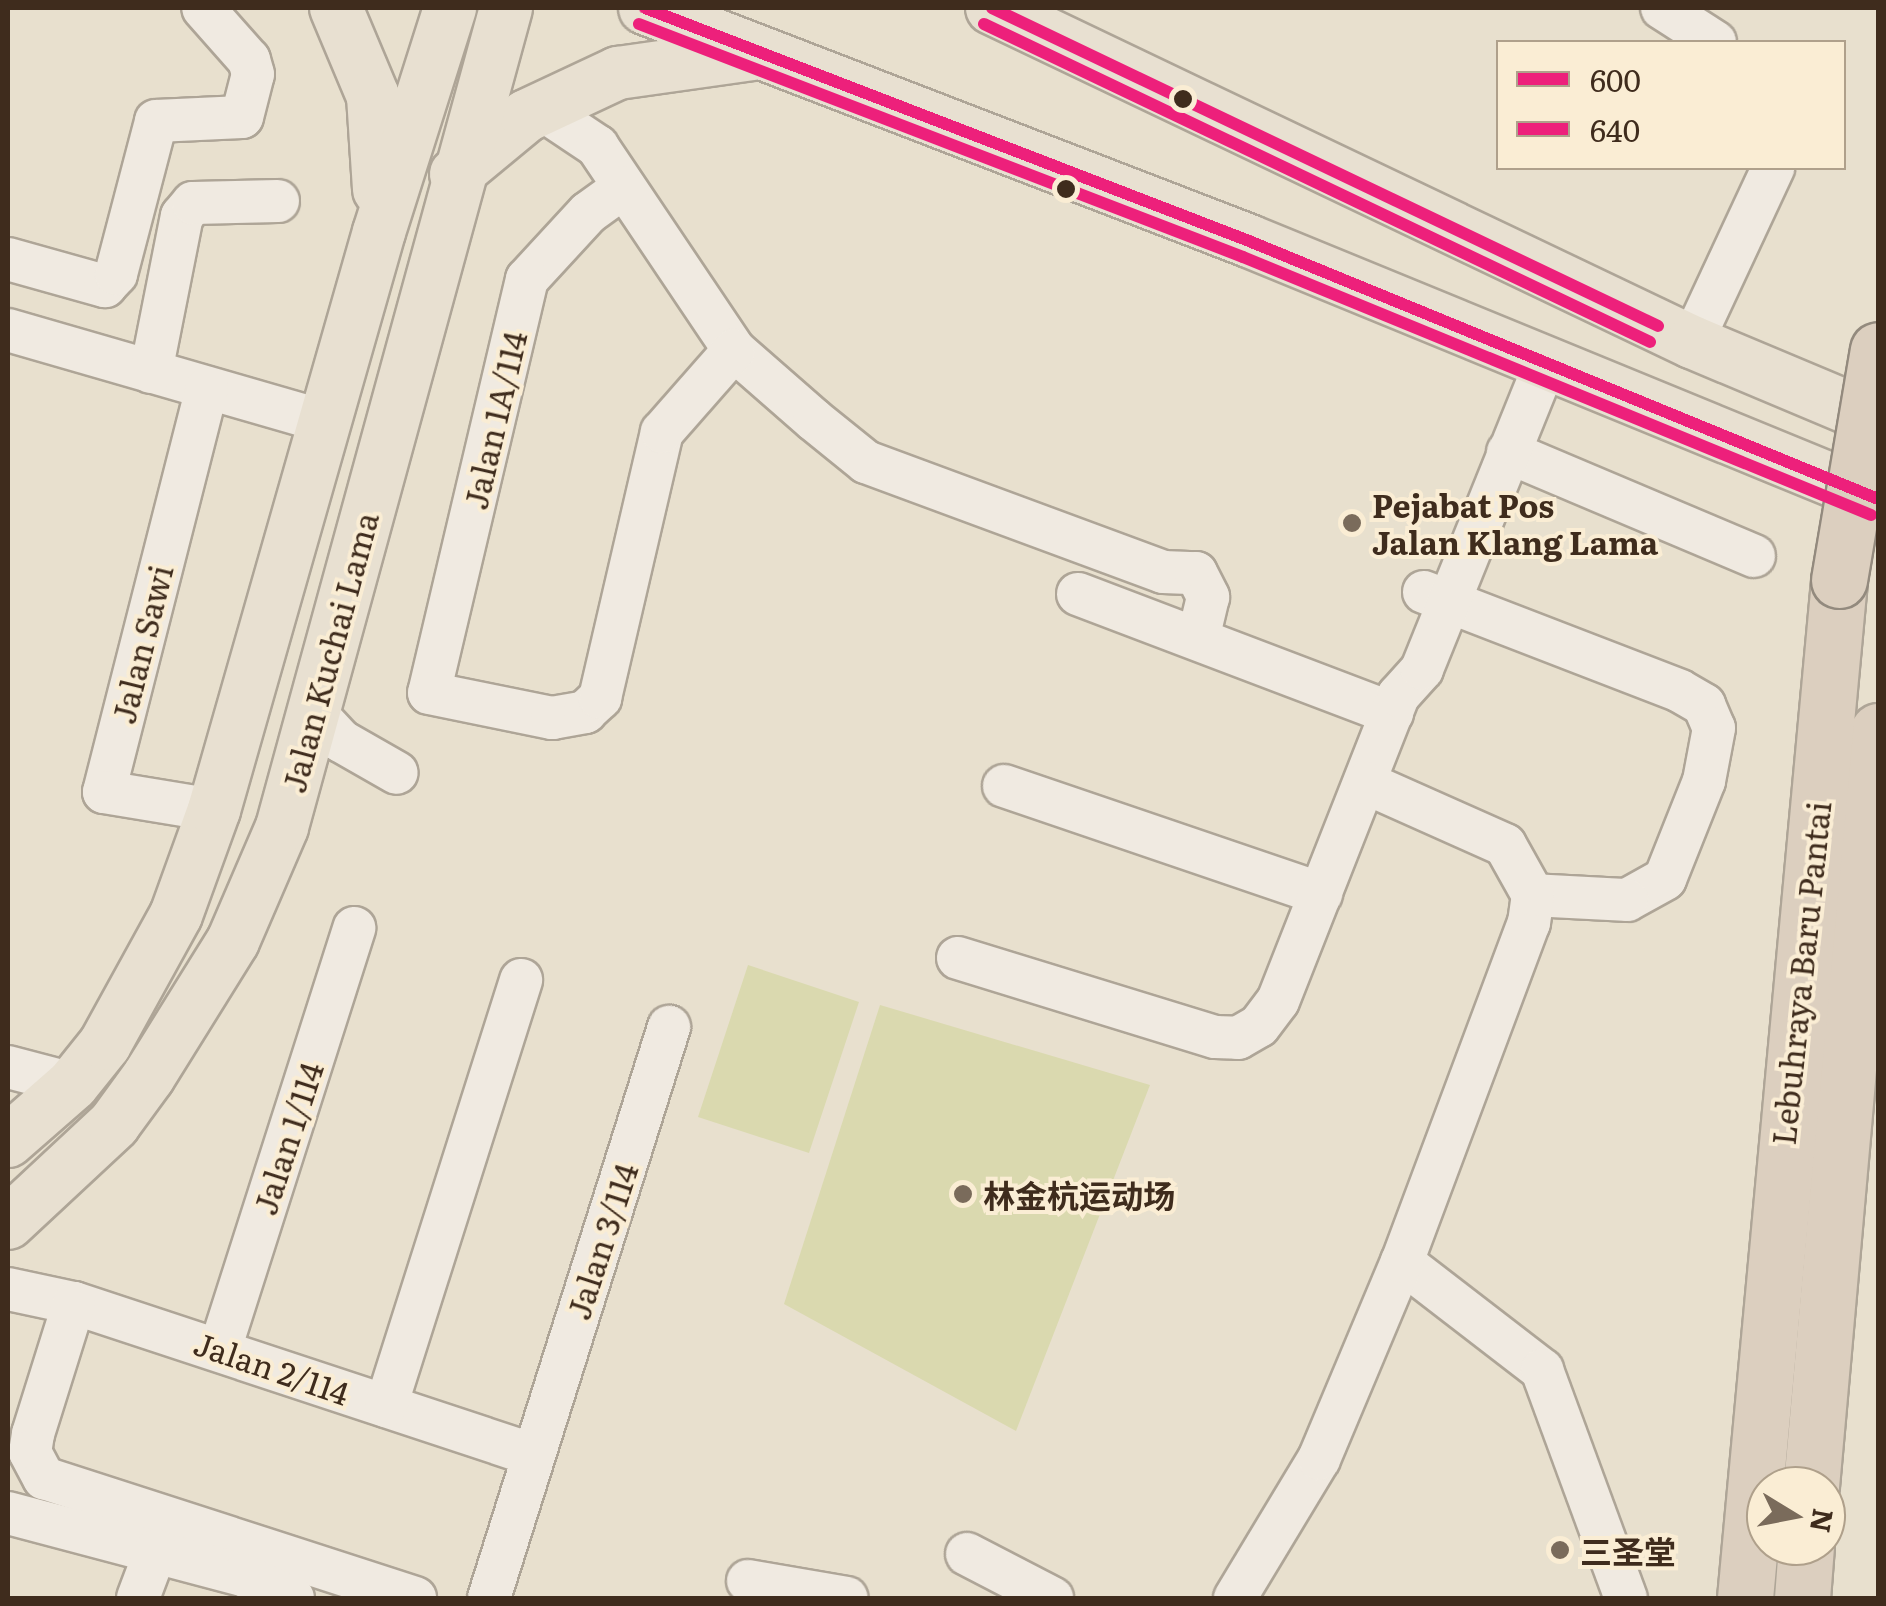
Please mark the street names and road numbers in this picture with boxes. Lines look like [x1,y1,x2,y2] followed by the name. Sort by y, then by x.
[455,327,533,513] street label: Jalan 1A/114
[273,508,385,796] street label: Jalan Kuchai Lama
[103,561,179,727] street label: Jalan Sawi
[1763,799,1837,1147] street label: Lebuhraya Baru Pantai
[244,1057,330,1219] street label: Jalan 1/114
[558,1158,644,1324] street label: Jalan 3/114
[189,1323,355,1411] street label: Jalan 2/114

